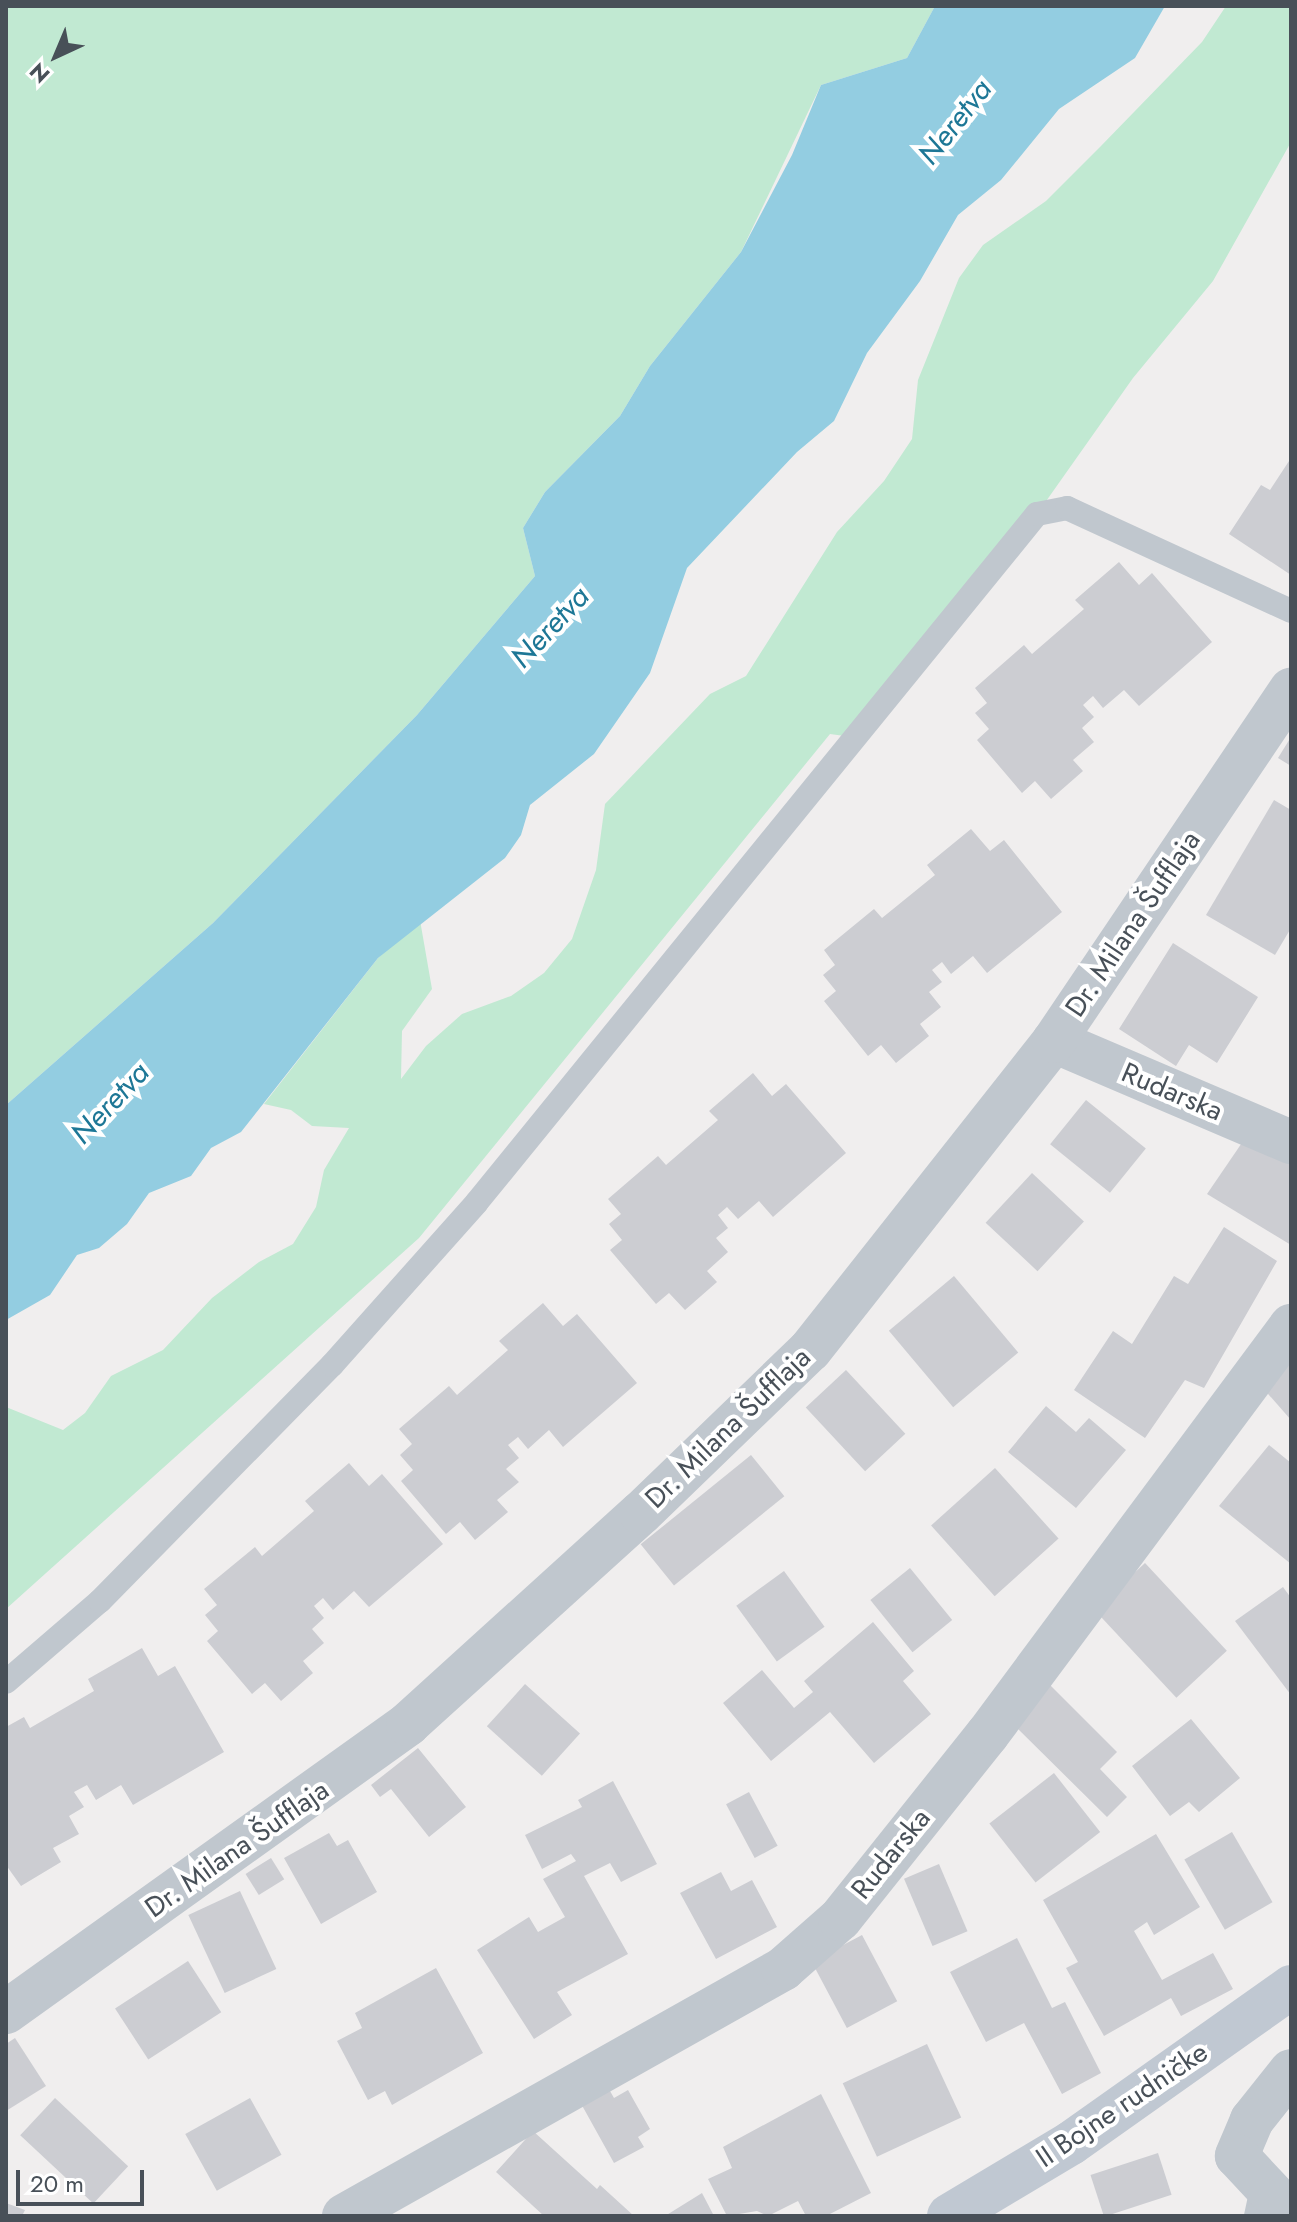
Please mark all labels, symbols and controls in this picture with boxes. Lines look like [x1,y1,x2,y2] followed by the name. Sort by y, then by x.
[16,16,96,96] north arrow
[22,56,57,91] text: N
[910,72,1000,172] water label: Neretva
[503,579,597,675] water label: Neretva
[1059,825,1207,1023] street label: Dr. Milana Šufflaja
[63,1055,157,1151] water label: Neretva
[1116,1056,1228,1128] street label: Rudarska
[638,1341,818,1515] street label: Dr. Milana Šufflaja
[139,1773,335,1925] street label: Dr. Milana Šufflaja
[844,1802,938,1906] street label: Rudarska
[1030,2035,1214,2175] street label: II Bojne rudničke
[20,2154,148,2204] scale bar
[30,2166,84,2201] text: 20 m

